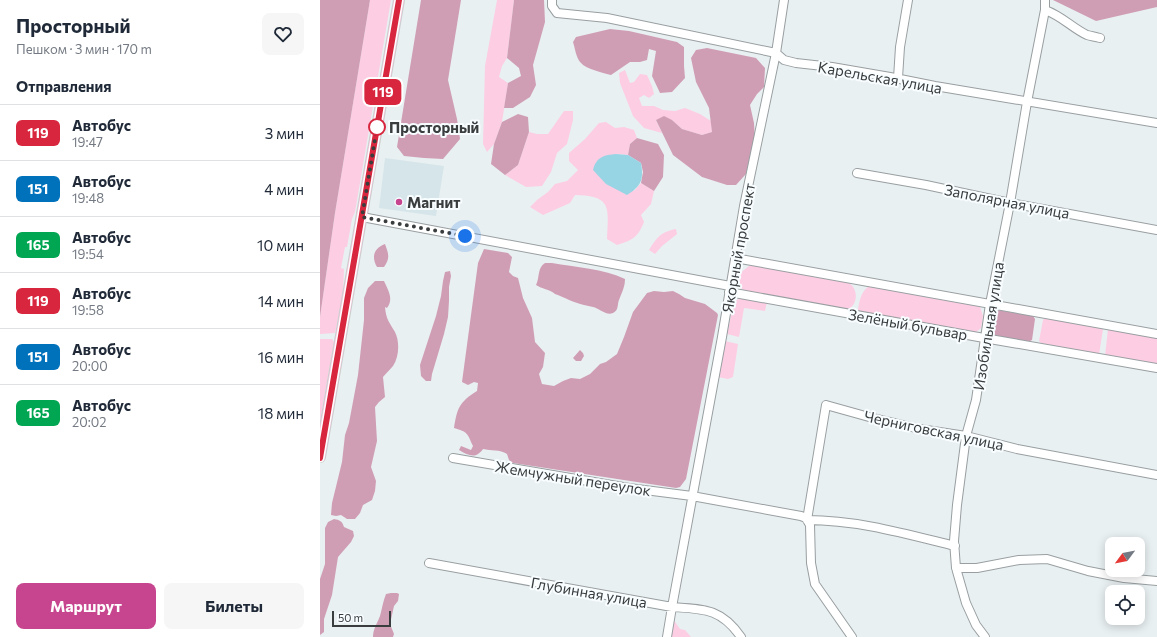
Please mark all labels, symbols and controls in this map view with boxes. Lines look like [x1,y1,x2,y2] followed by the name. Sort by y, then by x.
[262,13,304,55] button: heart
[16,14,130,37] text: Просторный
[16,41,152,57] text: Пешком · 3 мин · 170 m
[816,57,944,97] street label: Карельская улица
[16,77,112,95] text: Отправления
[360,79,406,105] line badge: 119
[372,83,394,100] text: 119
[72,116,131,134] text: Автобус
[368,118,386,136] marker: Просторный
[389,118,479,136] place label: Просторный
[27,124,49,141] text: 119
[265,124,304,142] text: 3 мин
[72,134,103,150] text: 19:47
[72,172,131,190] text: Автобус
[28,180,48,197] text: 151
[264,180,304,198] text: 4 мин
[943,180,1071,222] street label: Заполярная улица
[718,182,758,314] street label: Якорный проспект
[72,190,104,206] text: 19:48
[407,193,460,211] place label: Магнит
[394,197,404,207] marker: Магнит
[455,226,475,246] your location
[72,228,131,246] text: Автобус
[26,236,50,253] text: 165
[257,236,304,254] text: 10 мин
[72,246,104,262] text: 19:54
[969,261,1007,391] street label: Изобильная улица
[72,284,131,302] text: Автобус
[27,292,49,309] text: 119
[258,292,304,310] text: 14 мин
[72,302,104,318] text: 19:58
[847,305,969,343] street label: Зелёный бульвар
[72,340,131,358] text: Автобус
[28,348,48,365] text: 151
[258,348,304,366] text: 16 мин
[72,358,108,374] text: 20:00
[72,396,131,414] text: Автобус
[26,404,50,421] text: 165
[258,404,304,422] text: 18 мин
[863,406,1005,454] street label: Черниговская улица
[72,414,106,430] text: 20:02
[494,457,652,499] street label: Жемчужный переулок
[1105,537,1145,577] north arrow
[1105,537,1145,625] map controls
[529,573,649,611] street label: Глубинная улица
[16,583,156,629] button: Маршрут
[164,583,304,629] button: Билеты
[1105,585,1145,625] button: locate
[332,609,391,628] scale bar
[338,611,363,624] text: 50 m

